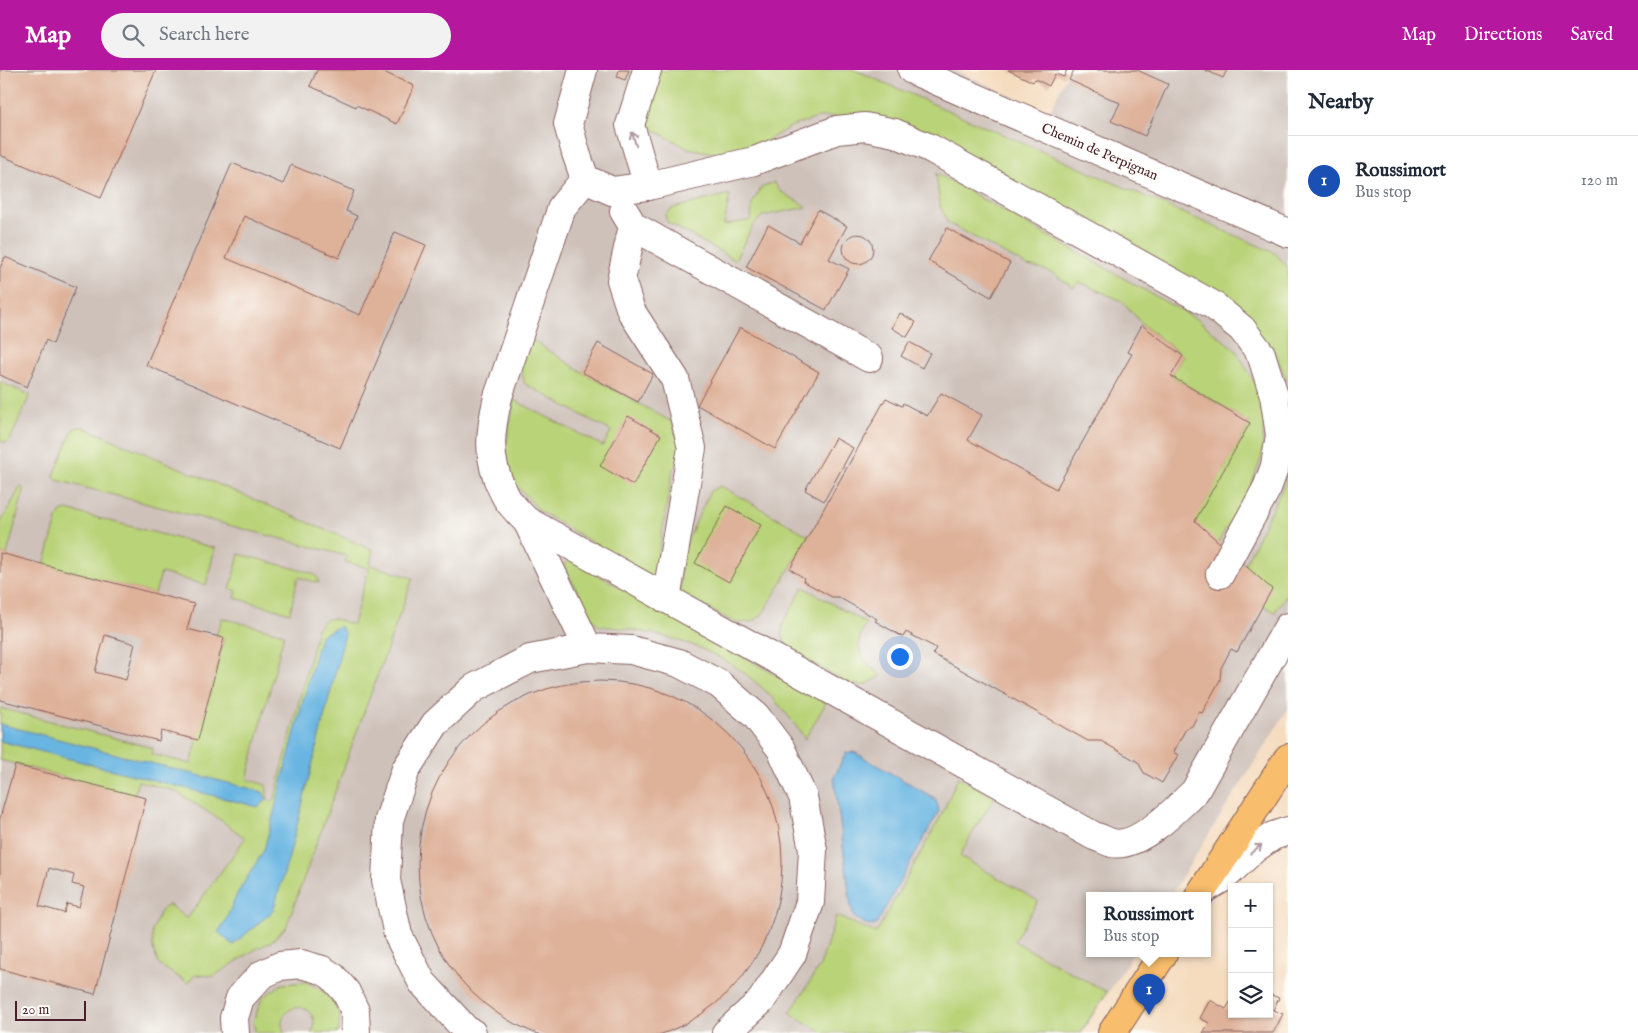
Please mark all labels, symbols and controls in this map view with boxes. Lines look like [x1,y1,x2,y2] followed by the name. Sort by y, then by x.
[101,13,451,58] search box
[25,20,71,51] text: Map
[119,21,147,49] icon: search
[159,23,250,47] text: Search here
[1402,24,1436,47] text: Map
[1464,24,1542,47] text: Directions
[1570,24,1613,47] text: Saved
[1308,89,1373,116] text: Nearby
[1038,119,1161,185] street label: Chemin de Perpignan
[629,131,639,147] one-way arrow
[1355,159,1446,183] text: Roussimort
[1321,171,1327,191] text: 1
[1581,171,1618,191] text: 120 m
[1355,183,1411,203] text: Bus stop
[887,644,913,670] your location
[1249,843,1262,854] one-way arrow
[1228,883,1273,1018] map controls
[1228,883,1273,928] button: +
[1086,892,1211,957] popup
[1103,903,1194,927] text: Roussimort
[1103,927,1159,947] text: Bus stop
[1228,928,1273,973] button: −
[1228,973,1273,1018] button: layers
[1133,974,1165,1015] pin: 1
[15,998,86,1021] scale bar
[22,1001,49,1019] text: 20 m

